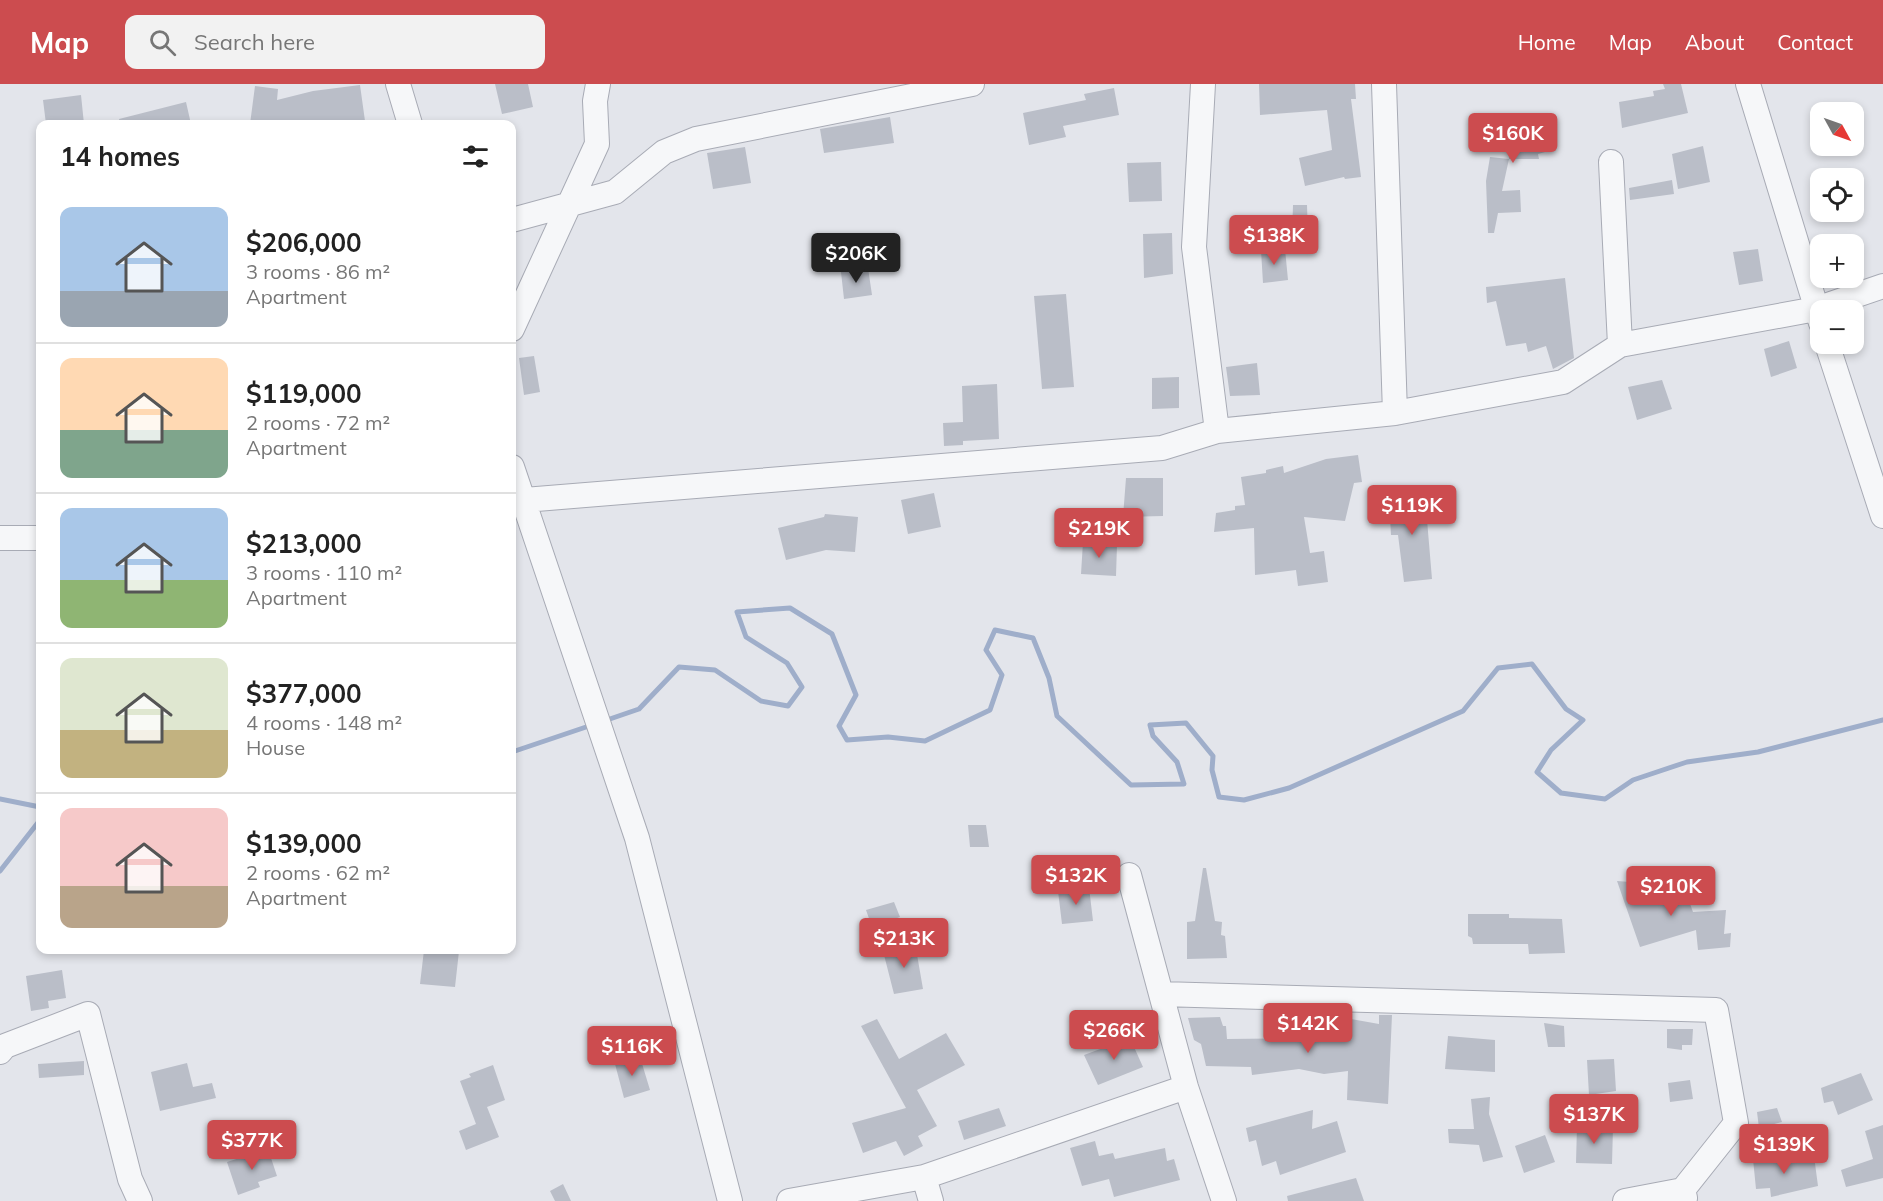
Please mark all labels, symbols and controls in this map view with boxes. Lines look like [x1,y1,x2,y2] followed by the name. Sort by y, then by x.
[125,15,545,69] search box
[30,25,89,60] text: Map
[146,26,179,59] icon: search
[194,28,315,56] text: Search here
[1518,29,1576,55] text: Home
[1609,29,1652,55] text: Map
[1685,29,1744,55] text: About
[1777,29,1853,55] text: Contact
[1810,102,1864,156] north arrow
[1810,102,1864,354] map controls
[1471,113,1555,164] pin: $160K
[1482,120,1544,145] text: $160K
[60,140,180,173] text: 14 homes
[459,140,492,173] icon: filters
[1810,168,1864,222] button: locate
[1232,215,1316,266] pin: $138K
[1243,222,1305,247] text: $138K
[246,226,362,259] text: $206,000
[108,231,180,303] icon: home
[814,233,898,284] pin: $206K
[1810,234,1864,288] button: +
[825,240,887,265] text: $206K
[246,259,390,284] text: 3 rooms · 86 m²
[246,284,347,309] text: Apartment
[1810,300,1864,354] button: −
[246,377,362,410] text: $119,000
[108,382,180,454] icon: home
[246,410,390,435] text: 2 rooms · 72 m²
[246,435,347,460] text: Apartment
[1370,485,1454,536] pin: $119K
[1381,492,1443,517] text: $119K
[1057,508,1141,559] pin: $219K
[1068,515,1130,540] text: $219K
[246,527,362,560] text: $213,000
[108,532,180,604] icon: home
[246,560,402,585] text: 3 rooms · 110 m²
[246,585,347,610] text: Apartment
[246,677,362,710] text: $377,000
[108,682,180,754] icon: home
[246,710,402,735] text: 4 rooms · 148 m²
[246,735,305,760] text: House
[246,827,362,860] text: $139,000
[108,832,180,904] icon: home
[1034,855,1118,906] pin: $132K
[246,860,390,885] text: 2 rooms · 62 m²
[1045,862,1107,887] text: $132K
[1629,866,1713,917] pin: $210K
[1640,873,1702,898] text: $210K
[246,885,347,910] text: Apartment
[862,918,946,969] pin: $213K
[873,925,935,950] text: $213K
[1266,1003,1350,1054] pin: $142K
[1072,1010,1156,1061] pin: $266K
[1277,1010,1339,1035] text: $142K
[1083,1017,1145,1042] text: $266K
[590,1026,674,1077] pin: $116K
[601,1033,663,1058] text: $116K
[1552,1094,1636,1145] pin: $137K
[1563,1101,1625,1126] text: $137K
[210,1120,294,1171] pin: $377K
[1742,1124,1826,1175] pin: $139K
[221,1127,283,1152] text: $377K
[1753,1131,1815,1156] text: $139K

